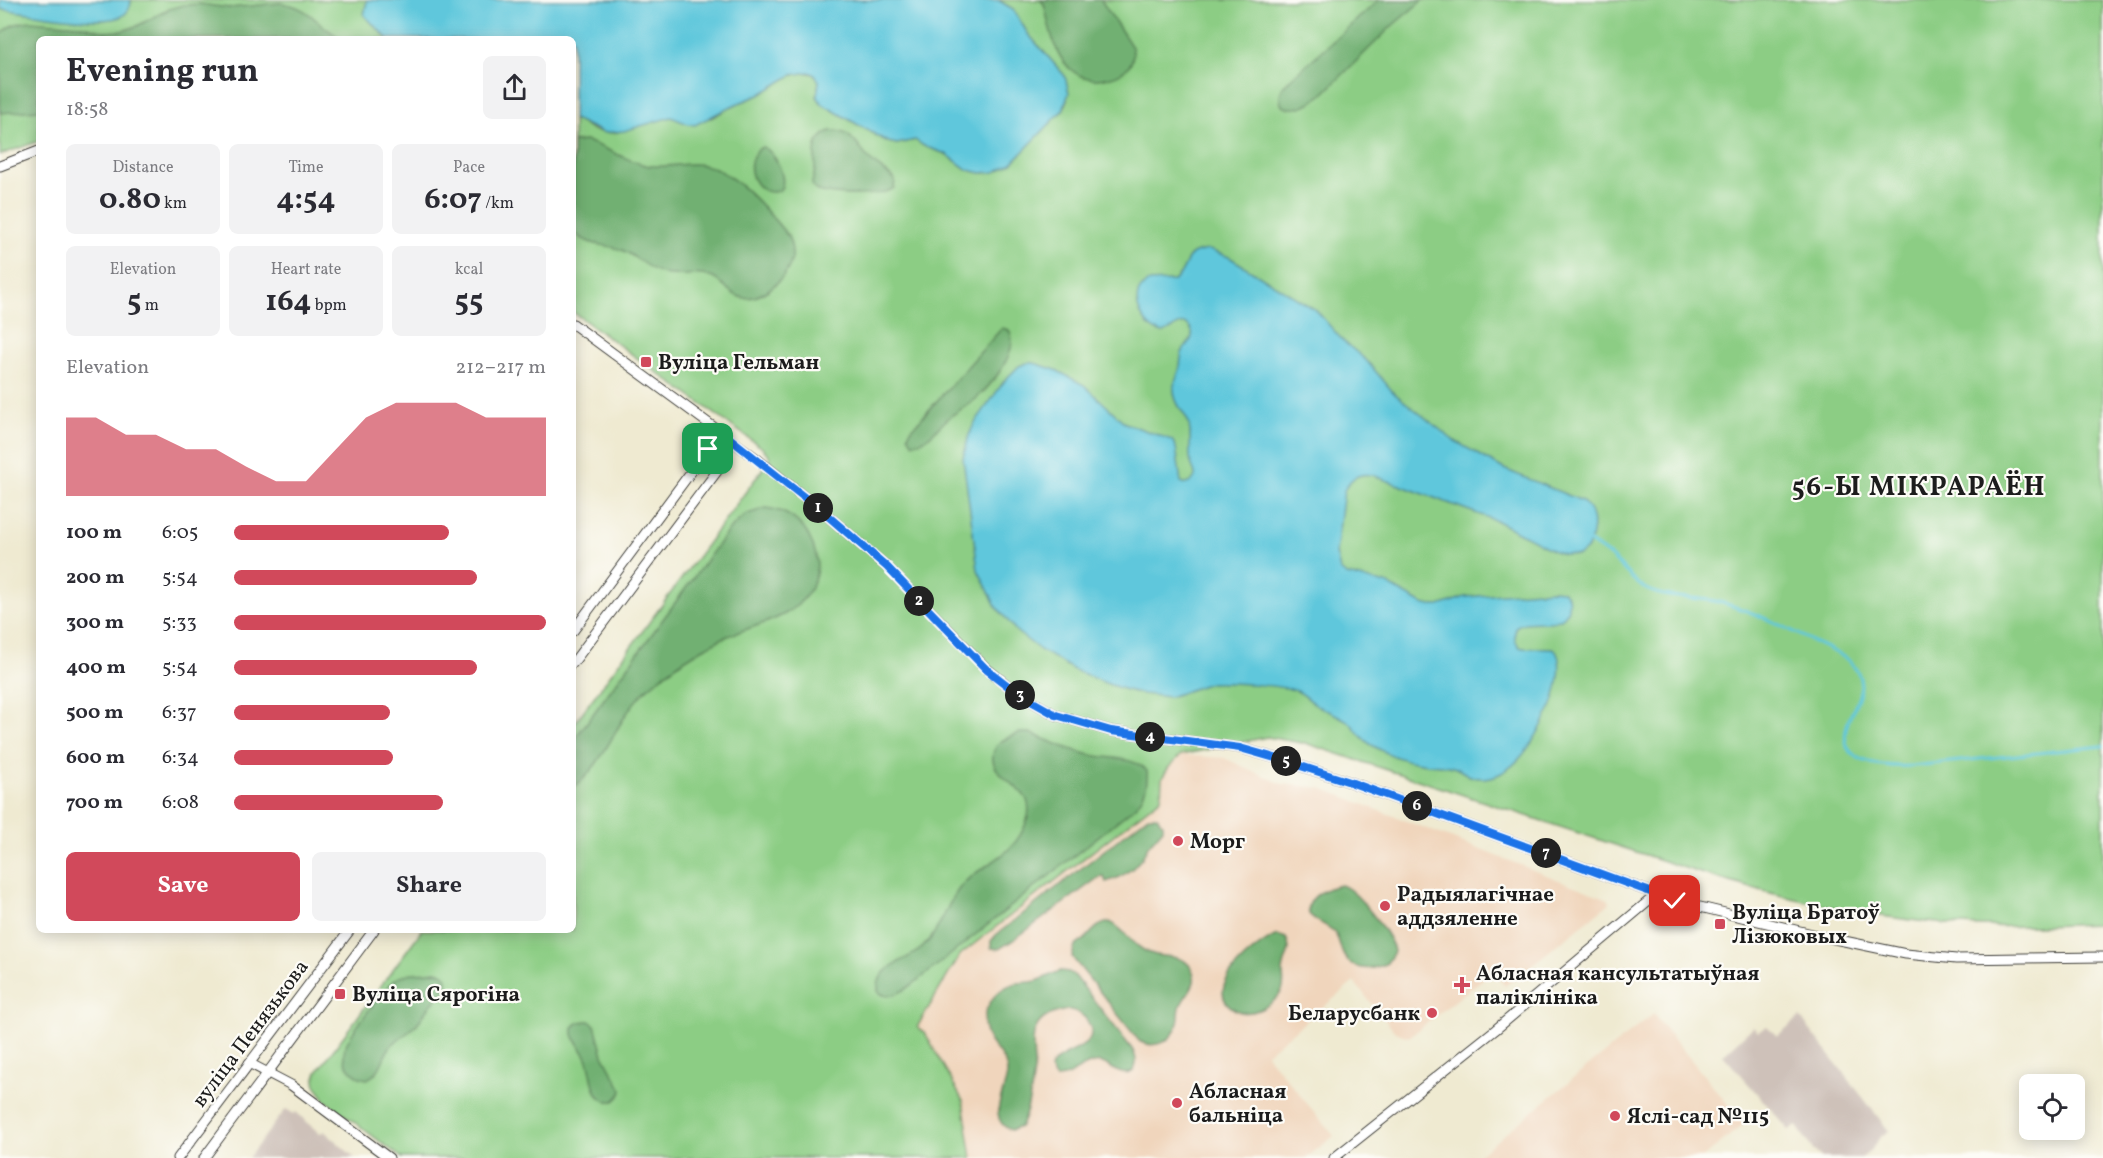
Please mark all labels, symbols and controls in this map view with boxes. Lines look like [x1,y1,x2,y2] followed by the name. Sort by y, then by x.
[66,50,259,96] text: Evening run
[483,56,546,119] button: share
[66,96,108,124] text: 18:58
[112,157,174,179] text: Distance
[288,157,324,179] text: Time
[453,157,485,179] text: Pace
[99,179,161,221] text: 0.80
[276,179,336,221] text: 4:54
[424,179,482,221] text: 6:07
[161,193,187,215] text: km
[482,193,514,215] text: /km
[110,259,176,281] text: Elevation
[271,259,341,281] text: Heart rate
[455,259,483,281] text: kcal
[127,281,142,323] text: 5
[265,281,312,323] text: 164
[455,281,483,323] text: 55
[142,295,159,317] text: m
[312,295,347,317] text: bpm
[658,349,819,378] place label: Вуліца Гельман
[66,354,149,382] text: Elevation
[456,354,546,382] text: 212–217 m
[639,355,653,369] marker: Вуліца Гельман
[682,423,733,474] pin
[691,432,724,465] icon: arrive
[1792,469,2046,507] district label: 56-Ы МІКРАРАЁН
[803,493,833,523] pin: 1
[815,497,821,519] text: 1
[66,519,122,547] text: 100 m
[162,519,198,547] text: 6:05
[66,564,124,592] text: 200 m
[162,564,198,592] text: 5:54
[904,586,934,616] pin: 2
[915,590,923,612] text: 2
[66,609,124,637] text: 300 m
[162,609,197,637] text: 5:33
[66,654,126,682] text: 400 m
[162,654,198,682] text: 5:54
[1005,680,1035,710] pin: 3
[1016,684,1024,706] text: 3
[66,699,124,727] text: 500 m
[162,699,197,727] text: 6:37
[1135,722,1165,752] pin: 4
[1145,726,1155,748] text: 4
[66,744,125,772] text: 600 m
[162,744,199,772] text: 6:34
[1271,746,1301,776] pin: 5
[1282,750,1290,772] text: 5
[66,789,123,817] text: 700 m
[162,789,199,817] text: 6:08
[1402,791,1432,821] pin: 6
[1413,795,1421,817] text: 6
[1190,828,1245,857] place label: Морг
[1171,834,1185,848] marker: Морг
[1531,838,1561,868] pin: 7
[1542,842,1550,864] text: 7
[66,852,300,921] button: Save
[312,852,546,921] button: Share
[1649,875,1700,926] pin
[1397,881,1554,934] place label: Радыялагічнае аддзяленне
[1658,884,1691,917] icon: check
[1378,899,1392,913] marker: Радыялагічнае аддзяленне
[1732,899,1880,952] place label: Вуліца Братоў Лізюковых
[1713,917,1727,931] marker: Вуліца Братоў Лізюковых
[186,954,316,1114] street label: вуліца Пенязькова
[1476,960,1759,1013] place label: Абласная кансультатыўная паліклініка
[1453,976,1471,994] marker: Абласная кансультатыўная паліклініка
[352,981,520,1010] place label: Вуліца Сярогіна
[333,987,347,1001] marker: Вуліца Сярогіна
[1288,1000,1420,1029] place label: Беларусбанк
[1425,1006,1439,1020] marker: Беларусбанк
[2019,1074,2085,1140] map controls
[2019,1074,2085,1140] button: locate
[1189,1078,1287,1131] place label: Абласная бальніца
[1170,1096,1184,1110] marker: Абласная бальніца
[1627,1103,1769,1132] place label: Яслі-сад №115
[1608,1109,1622,1123] marker: Яслі-сад №115

